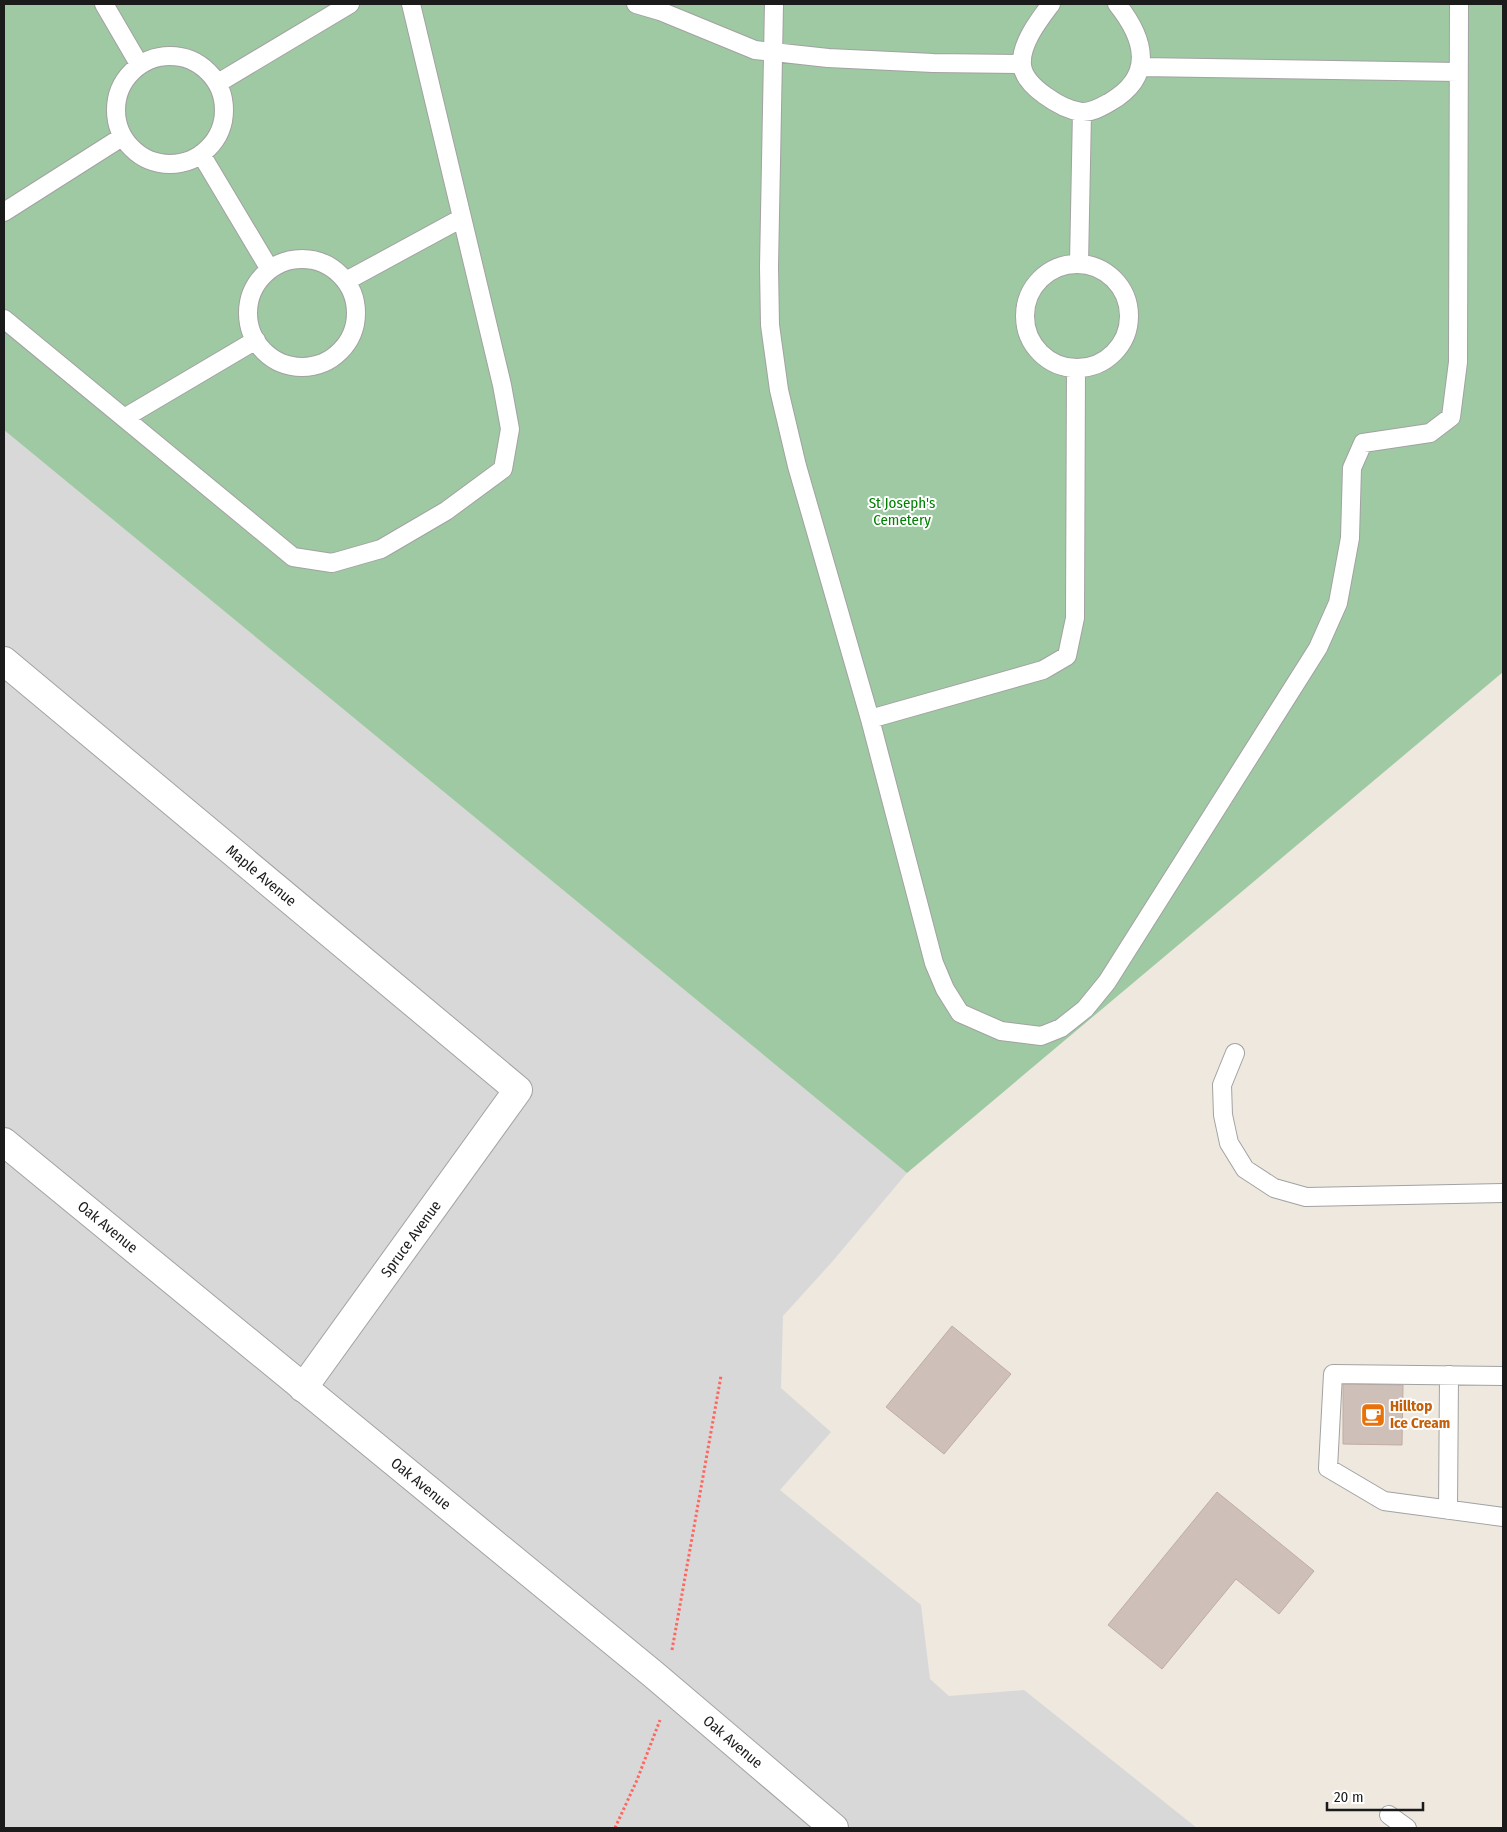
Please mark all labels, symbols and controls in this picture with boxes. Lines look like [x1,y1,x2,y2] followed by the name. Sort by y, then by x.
[869,494,935,529] park label: St Joseph's Cemetery
[222,841,300,910] street label: Maple Avenue
[74,1197,141,1257] street label: Oak Avenue
[377,1197,445,1281] street label: Spruce Avenue
[1390,1397,1450,1432] place label: Hilltop Ice Cream
[1360,1402,1386,1428] cafe icon: Hilltop Ice Cream
[387,1454,455,1514] street label: Oak Avenue
[699,1712,766,1772] street label: Oak Avenue
[1327,1780,1423,1812] scale bar
[1334,1788,1364,1806] text: 20 m

